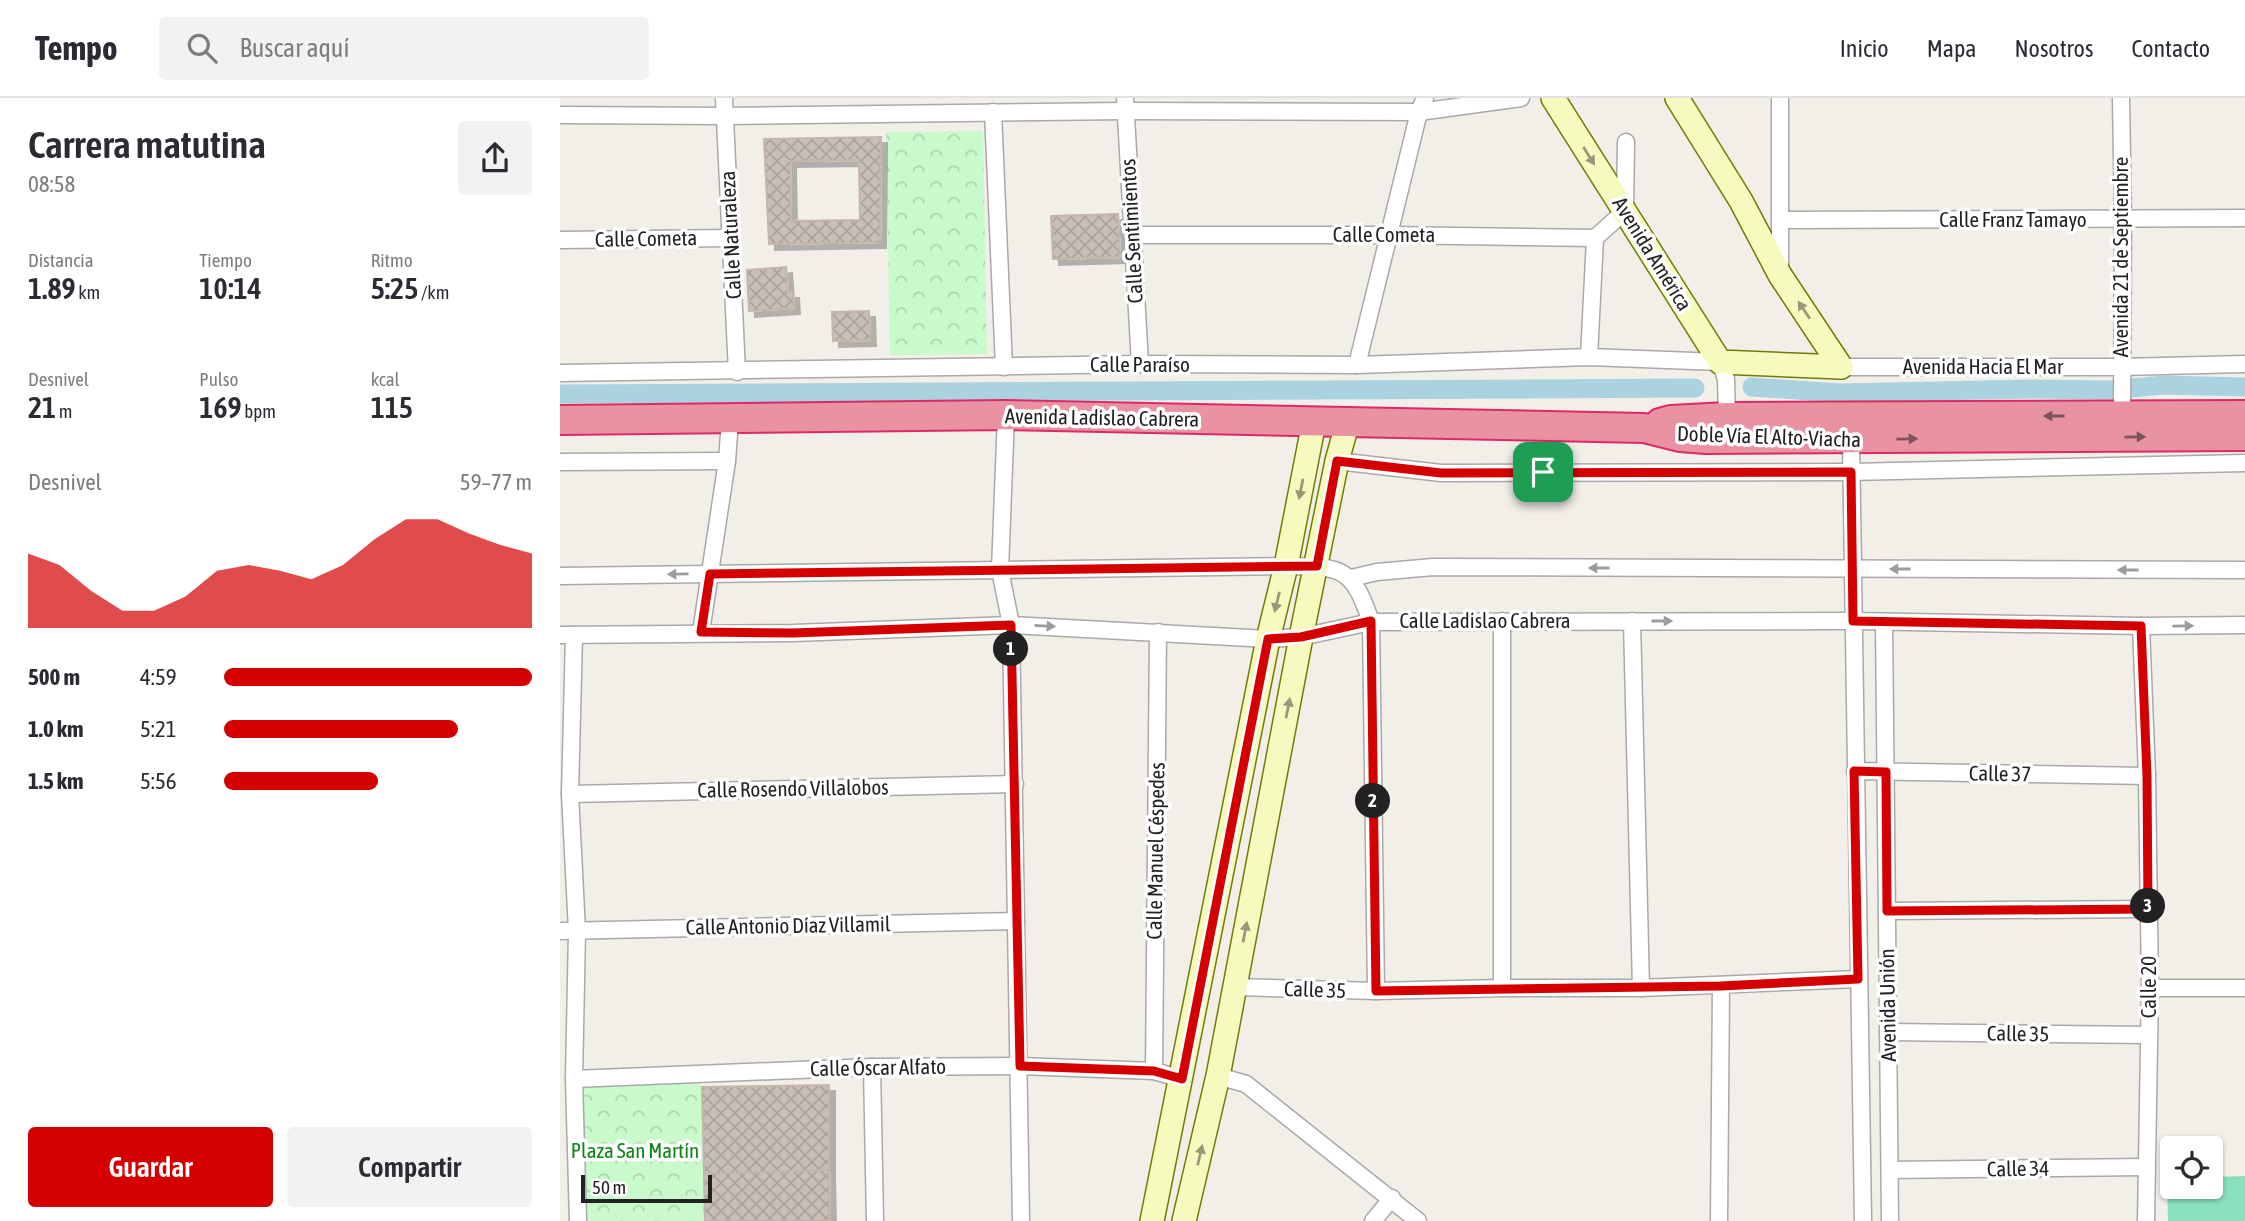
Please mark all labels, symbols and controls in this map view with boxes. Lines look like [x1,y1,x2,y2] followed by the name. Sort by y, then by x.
[159,17,649,80] search box
[35,29,117,67] text: Tempo
[183,29,221,67] icon: search
[239,33,349,63] text: Buscar aquí
[1840,35,1889,62] text: Inicio
[1927,35,1976,62] text: Mapa
[2014,35,2093,62] text: Nosotros
[2131,35,2210,62] text: Contacto
[458,121,532,195] button: share
[28,123,266,166] text: Carrera matutina
[1583,146,1596,165] one-way arrow
[2108,157,2132,357] street label: Avenida 21 de Septiembre
[1115,158,1147,304] street label: Calle Sentimientos
[715,170,745,300] street label: Calle Naturaleza
[28,171,75,197] text: 08:58
[1608,192,1697,315] street label: Avenida América
[1939,207,2087,231] street label: Calle Franz Tamayo
[1333,222,1435,246] street label: Calle Cometa
[595,225,697,251] street label: Calle Cometa
[28,249,93,271] text: Distancia
[199,249,252,271] text: Tiempo
[371,249,413,271] text: Ritmo
[28,271,76,305] text: 1.89
[199,271,262,305] text: 10:14
[371,271,418,305] text: 5:25
[76,281,100,303] text: km
[418,281,449,303] text: /km
[1797,300,1810,320] one-way arrow
[1090,352,1190,376] street label: Calle Paraíso
[1903,354,2064,378] street label: Avenida Hacia El Mar
[28,368,89,390] text: Desnivel
[199,368,239,390] text: Pulso
[371,368,400,390] text: kcal
[28,390,56,424] text: 21
[199,390,242,424] text: 169
[371,390,413,424] text: 115
[56,400,73,422] text: m
[242,400,276,422] text: bpm
[1005,403,1199,431] street label: Avenida Ladislao Cabrera
[2043,410,2065,422] one-way arrow
[1677,421,1861,451] street label: Doble Vía El Alto-Viacha
[2124,431,2146,443] one-way arrow
[1896,433,1918,445] one-way arrow
[1513,442,1573,502] pin
[1524,453,1562,491] icon: arrive
[28,469,102,495] text: Desnivel
[460,469,532,495] text: 59–77 m
[1295,478,1306,500] one-way arrow
[1588,562,1610,574] one-way arrow
[1889,563,1911,575] one-way arrow
[2117,564,2139,576] one-way arrow
[667,568,689,580] one-way arrow
[1271,592,1282,614] one-way arrow
[1399,608,1571,632] street label: Calle Ladislao Cabrera
[1651,615,1673,627] one-way arrow
[2173,620,2195,632] one-way arrow
[1034,621,1056,632] one-way arrow
[994,632,1028,666] pin: 1
[1006,637,1015,659] text: 1
[28,664,80,690] text: 500 m
[140,664,177,690] text: 4:59
[1282,697,1293,719] one-way arrow
[28,716,84,742] text: 1.0 km
[140,716,177,742] text: 5:21
[1969,760,2031,786] street label: Calle 37
[1141,762,1169,940] street label: Calle Manuel Céspedes
[28,768,84,794] text: 1.5 km
[140,768,177,794] text: 5:56
[697,774,889,802] street label: Calle Rosendo Villalobos
[1356,784,1390,818] pin: 2
[1368,789,1377,811] text: 2
[2130,888,2166,924] pin: 3
[2143,894,2152,916] text: 3
[685,911,891,939] street label: Calle Antonio Díaz Villamil
[1240,921,1251,943] one-way arrow
[1874,948,1900,1062] street label: Avenida Unión
[2136,956,2160,1018] street label: Calle 20
[1283,976,1347,1002] street label: Calle 35
[1987,1020,2049,1046] street label: Calle 35
[810,1054,946,1080] street label: Calle Óscar Alfato
[28,1127,273,1207] button: Guardar
[287,1127,532,1207] button: Compartir
[2160,1136,2223,1199] map controls
[2160,1136,2223,1199] button: locate
[571,1138,699,1162] park label: Plaza San Martín
[1195,1143,1206,1165] one-way arrow
[1987,1155,2049,1181] street label: Calle 34
[581,1172,712,1204] scale bar
[592,1176,626,1198] text: 50 m

